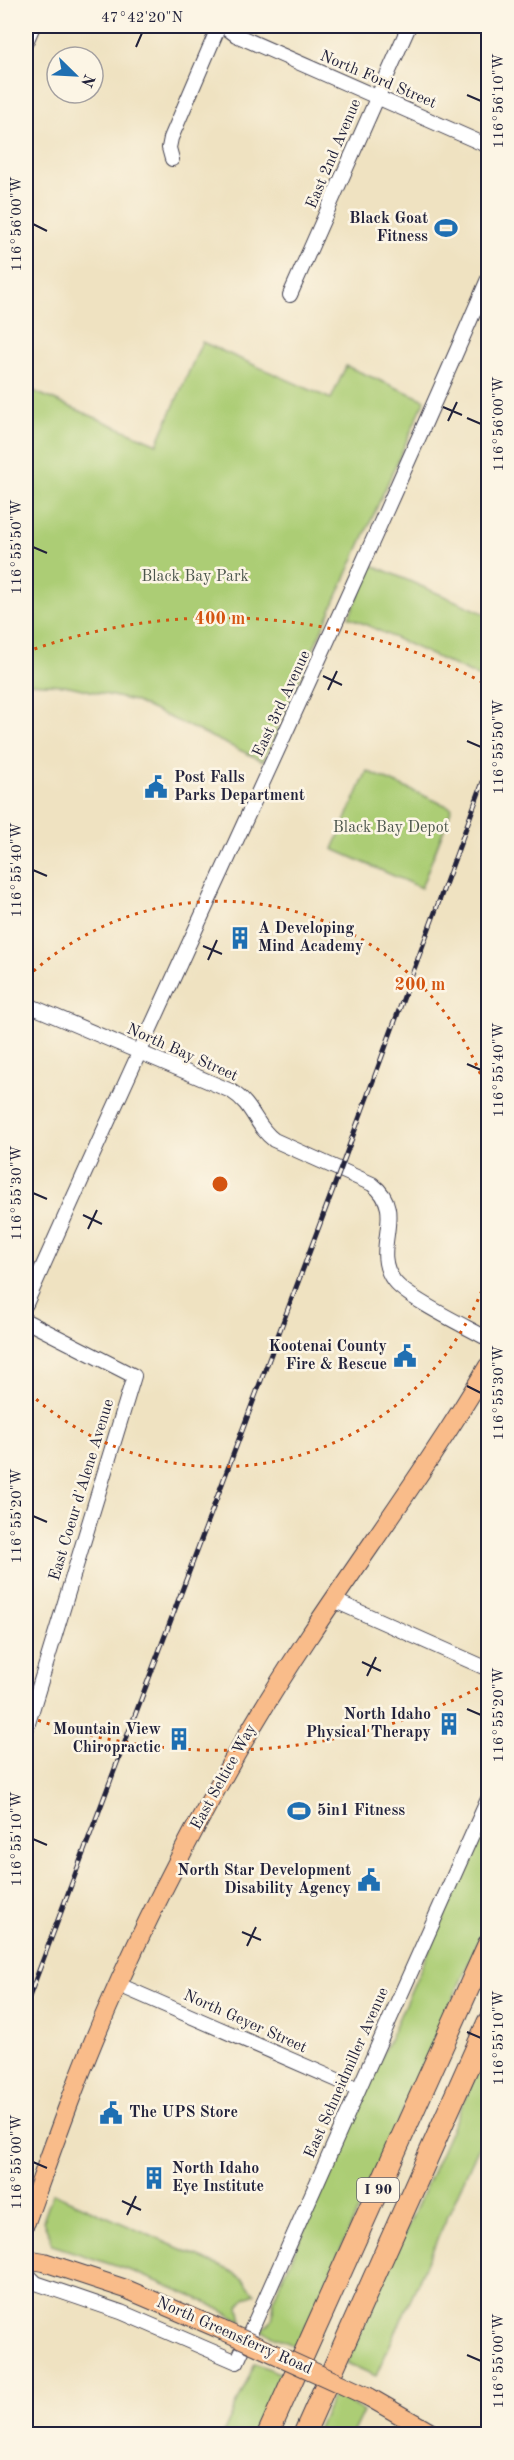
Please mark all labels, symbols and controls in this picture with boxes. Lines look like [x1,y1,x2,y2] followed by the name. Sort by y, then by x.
[101,11,183,26] text: 47°42'20"N
[45,45,105,105] north arrow
[317,48,439,112] street label: North Ford Street
[492,53,507,149] text: 116°56'10"W
[77,71,97,90] text: N
[304,97,364,211] street label: East 2nd Avenue
[10,176,25,272] text: 116°56'00"W
[349,211,428,245] place label: Black Goat Fitness
[433,215,459,241] sports icon: Black Goat Fitness
[492,376,507,472] text: 116°56'00"W
[10,499,25,595] text: 116°55'50"W
[141,569,249,585] park label: Black Bay Park
[195,610,245,628] text: 400 m
[250,648,314,760] street label: East 3rd Avenue
[492,699,507,795] text: 116°55'50"W
[174,770,305,804] place label: Post Falls Parks Department
[143,774,169,800] public building icon: Post Falls Parks Department
[333,820,450,836] park label: Black Bay Depot
[10,822,25,918] text: 116°55'40"W
[258,921,363,955] place label: A Developing Mind Academy
[227,925,253,951] building icon: A Developing Mind Academy
[395,976,445,994] text: 200 m
[124,1021,240,1085] street label: North Bay Street
[492,1022,507,1118] text: 116°55'40"W
[10,1145,25,1241] text: 116°55'30"W
[210,1174,230,1194] centre of rings
[268,1339,387,1373] place label: Kootenai County Fire & Rescue
[392,1343,418,1369] public building icon: Kootenai County Fire & Rescue
[492,1345,507,1441] text: 116°55'30"W
[47,1397,117,1583] street label: East Coeur d'Alene Avenue
[10,1468,25,1564] text: 116°55'20"W
[492,1667,507,1763] text: 116°55'20"W
[306,1707,431,1741] place label: North Idaho Physical Therapy
[436,1711,462,1737] building icon: North Idaho Physical Therapy
[188,1721,260,1833] street label: East Seltice Way
[53,1722,162,1756] place label: Mountain View Chiropractic
[166,1726,192,1752] building icon: Mountain View Chiropractic
[10,1791,25,1887] text: 116°55'10"W
[286,1798,312,1824] sports icon: 5in1 Fitness
[317,1803,405,1819] place label: 5in1 Fitness
[177,1863,351,1897] place label: North Star Development Disability Agency
[356,1867,382,1893] public building icon: North Star Development Disability Agency
[302,1985,392,2161] street label: East Schneidmiller Avenue
[181,1988,309,2057] street label: North Geyer Street
[492,1990,507,2086] text: 116°55'10"W
[98,2100,124,2126] public building icon: The UPS Store
[129,2105,238,2121] place label: The UPS Store
[10,2114,25,2210] text: 116°55'00"W
[172,2161,264,2195] place label: North Idaho Eye Institute
[141,2165,167,2191] building icon: North Idaho Eye Institute
[357,2178,399,2202] road number: I 90
[154,2294,314,2378] street label: North Greensferry Road
[492,2313,507,2409] text: 116°55'00"W

